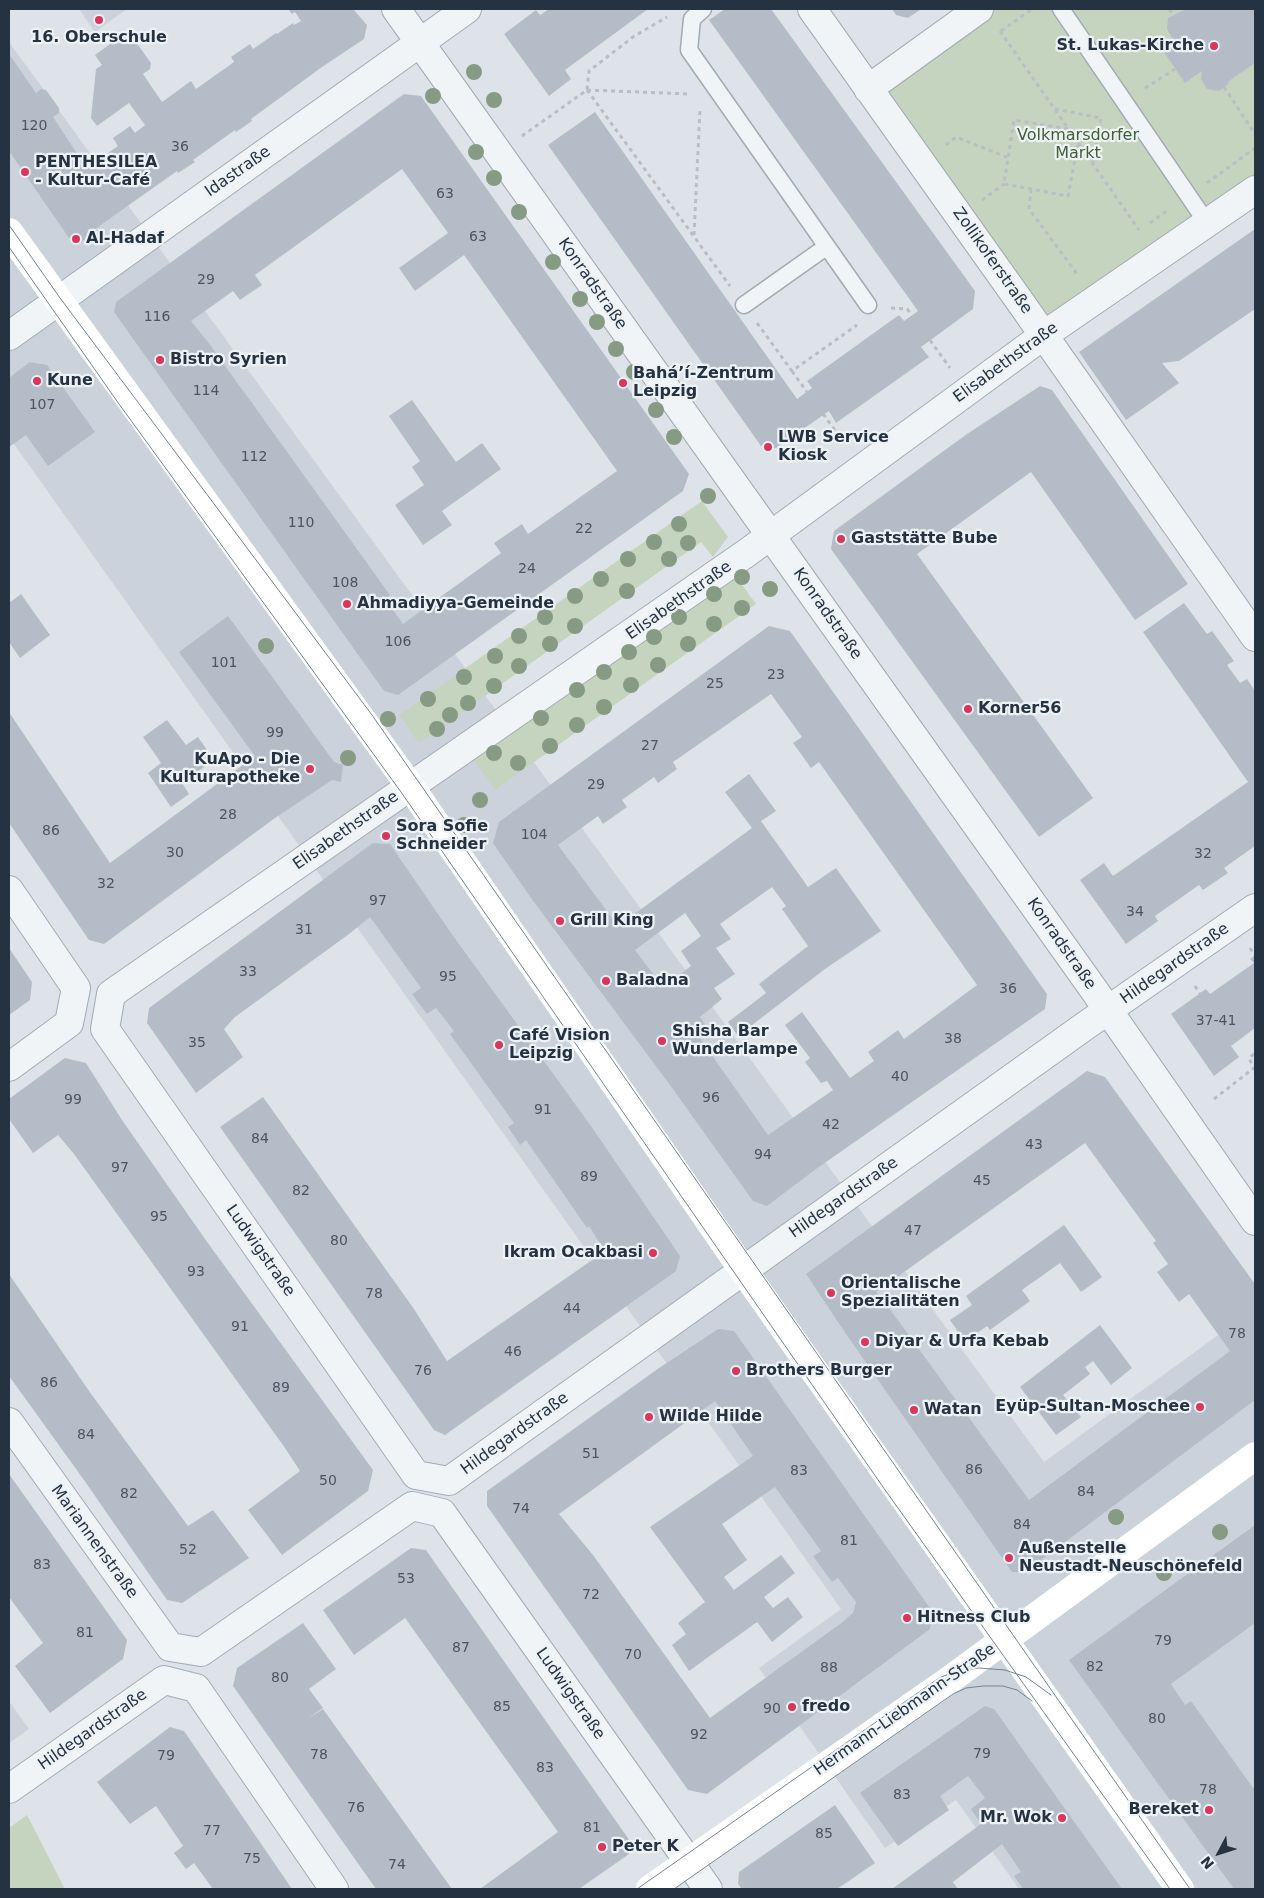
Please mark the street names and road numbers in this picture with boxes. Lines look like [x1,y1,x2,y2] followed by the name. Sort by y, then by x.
[202,142,274,202] street label: Idastraße
[948,204,1036,318] street label: Zollikoferstraße
[553,235,631,333] street label: Konradstraße
[950,319,1062,407] street label: Elisabethstraße
[623,557,735,645] street label: Elisabethstraße
[788,565,866,663] street label: Konradstraße
[290,787,402,875] street label: Elisabethstraße
[1022,895,1100,993] street label: Konradstraße
[1117,919,1233,1009] street label: Hildegardstraße
[786,1153,902,1243] street label: Hildegardstraße
[221,1201,299,1301] street label: Ludwigstraße
[457,1389,573,1479] street label: Hildegardstraße
[46,1481,142,1603] street label: Mariannenstraße
[811,1640,999,1780] street label: Hermann-Liebmann-Straße
[531,1644,609,1744] street label: Ludwigstraße
[35,1685,151,1775] street label: Hildegardstraße

